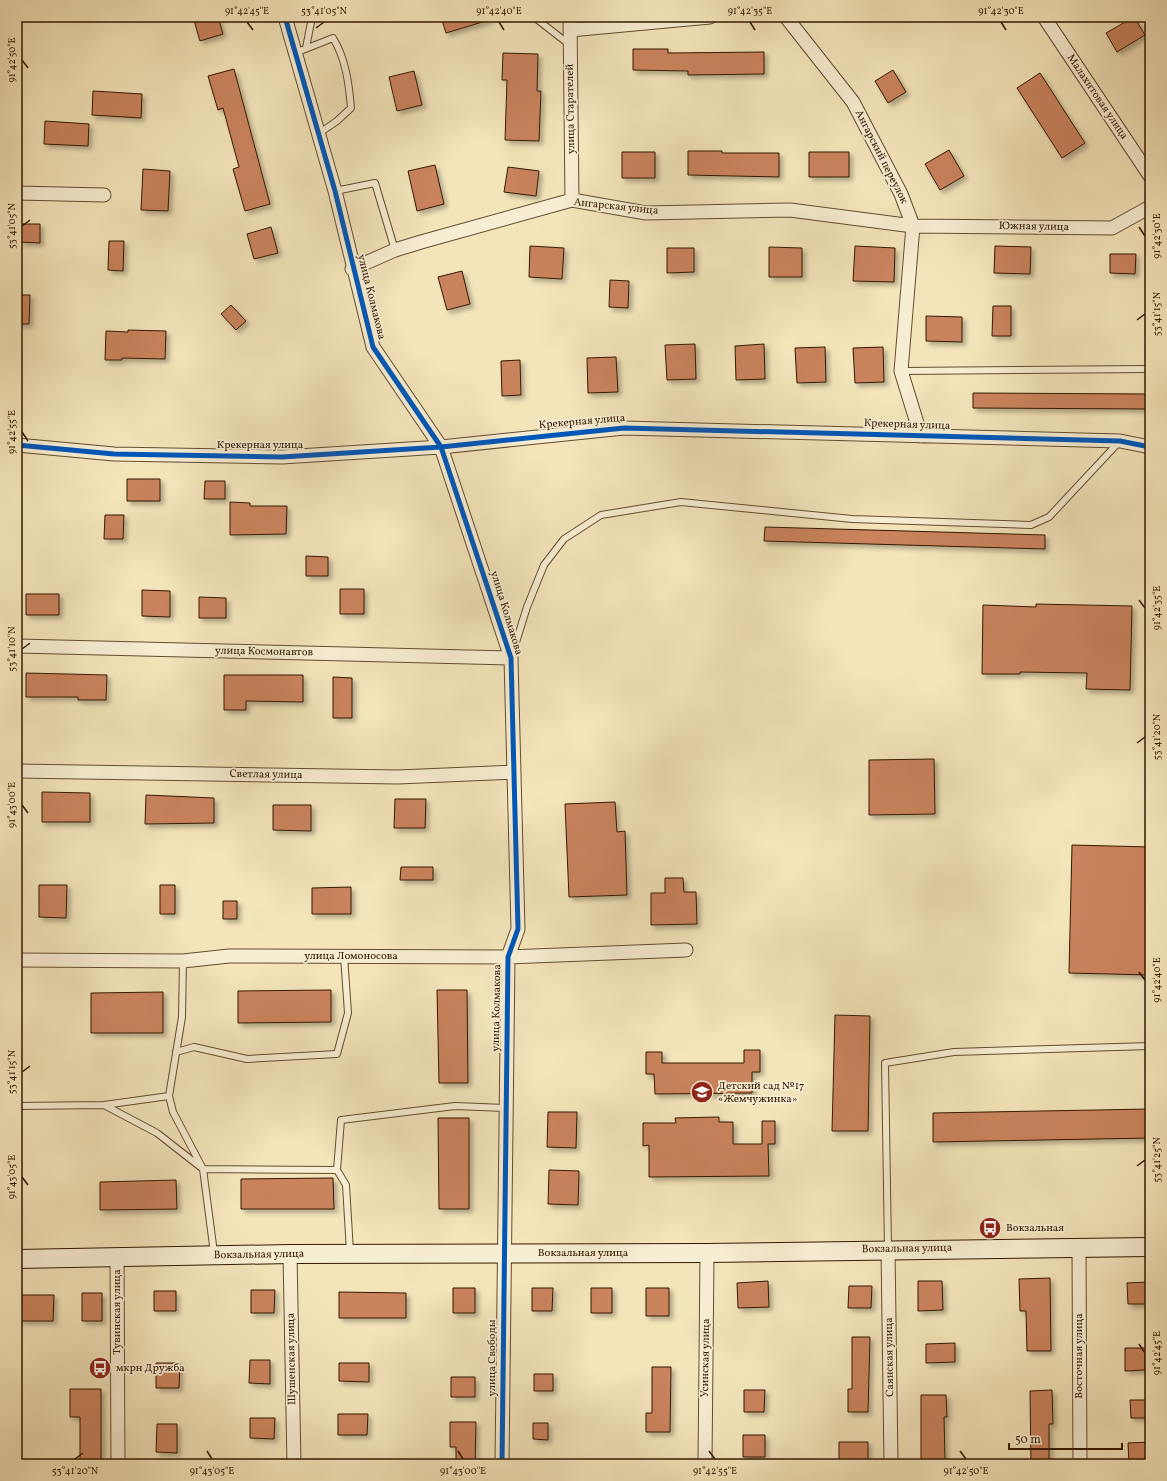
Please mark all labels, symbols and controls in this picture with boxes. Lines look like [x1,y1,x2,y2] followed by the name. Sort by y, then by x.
[225,4,269,18] text: 91°42'45"E
[301,4,348,18] text: 53°41'05"N
[476,4,522,18] text: 91°42'40"E
[728,4,772,18] text: 91°42'35"E
[978,4,1024,18] text: 91°42'30"E
[5,38,19,83] text: 91°42'50"E
[1063,51,1131,143] street label: Малахитовая улица
[563,63,579,154] street label: улица Старателей
[851,108,911,207] street label: Ангарский переулок
[573,195,660,219] street label: Ангарская улица
[5,202,19,249] text: 53°41'05"N
[1150,213,1164,259] text: 91°42'30"E
[999,219,1070,235] street label: Южная улица
[353,253,389,342] street label: улица Колмакова
[1150,291,1164,336] text: 53°41'15"N
[5,410,19,454] text: 91°42'55"E
[538,411,626,433] street label: Крекерная улица
[863,416,951,434] street label: Крекерная улица
[217,438,304,453] street label: Крекерная улица
[486,569,526,657] street label: улица Колмакова
[1150,586,1164,630] text: 91°42'35"E
[5,626,19,672] text: 53°41'10"N
[215,644,314,660] street label: улица Космонавтов
[1150,713,1164,760] text: 53°41'20"N
[229,767,303,783] street label: Светлая улица
[5,782,19,828] text: 91°43'00"E
[304,949,398,964] street label: улица Ломоносова
[1150,957,1164,1003] text: 91°42'40"E
[489,964,505,1052] street label: улица Колмакова
[5,1049,19,1094] text: 53°41'15"N
[689,1079,715,1105] school or university icon: Детский сад №17 «Жемчужинка»
[718,1079,804,1107] place label: Детский сад №17 «Жемчужинка»
[1150,1137,1164,1183] text: 53°41'25"N
[5,1155,19,1199] text: 91°43'05"E
[977,1215,1003,1241] bus stop icon: Вокзальная
[1006,1221,1064,1236] place label: Вокзальная
[862,1241,953,1257] street label: Вокзальная улица
[538,1246,629,1261] street label: Вокзальная улица
[214,1247,305,1263] street label: Вокзальная улица
[110,1269,125,1355] street label: Тувинская улица
[284,1312,300,1405] street label: Шушенская улица
[1072,1313,1087,1399] street label: Восточная улица
[882,1317,898,1397] street label: Саянская улица
[698,1318,714,1398] street label: Усинская улица
[485,1319,500,1397] street label: улица Свободы
[1150,1331,1164,1375] text: 91°42'45"E
[87,1355,113,1381] bus stop icon: мкрн Дружба
[116,1361,185,1376] place label: мкрн Дружба
[1009,1425,1122,1451] scale bar
[1015,1432,1041,1448] text: 50 m
[52,1464,99,1478] text: 53°41'20"N
[190,1464,234,1478] text: 91°43'05"E
[440,1464,486,1478] text: 91°43'00"E
[693,1464,737,1478] text: 91°42'55"E
[944,1464,989,1478] text: 91°42'50"E

